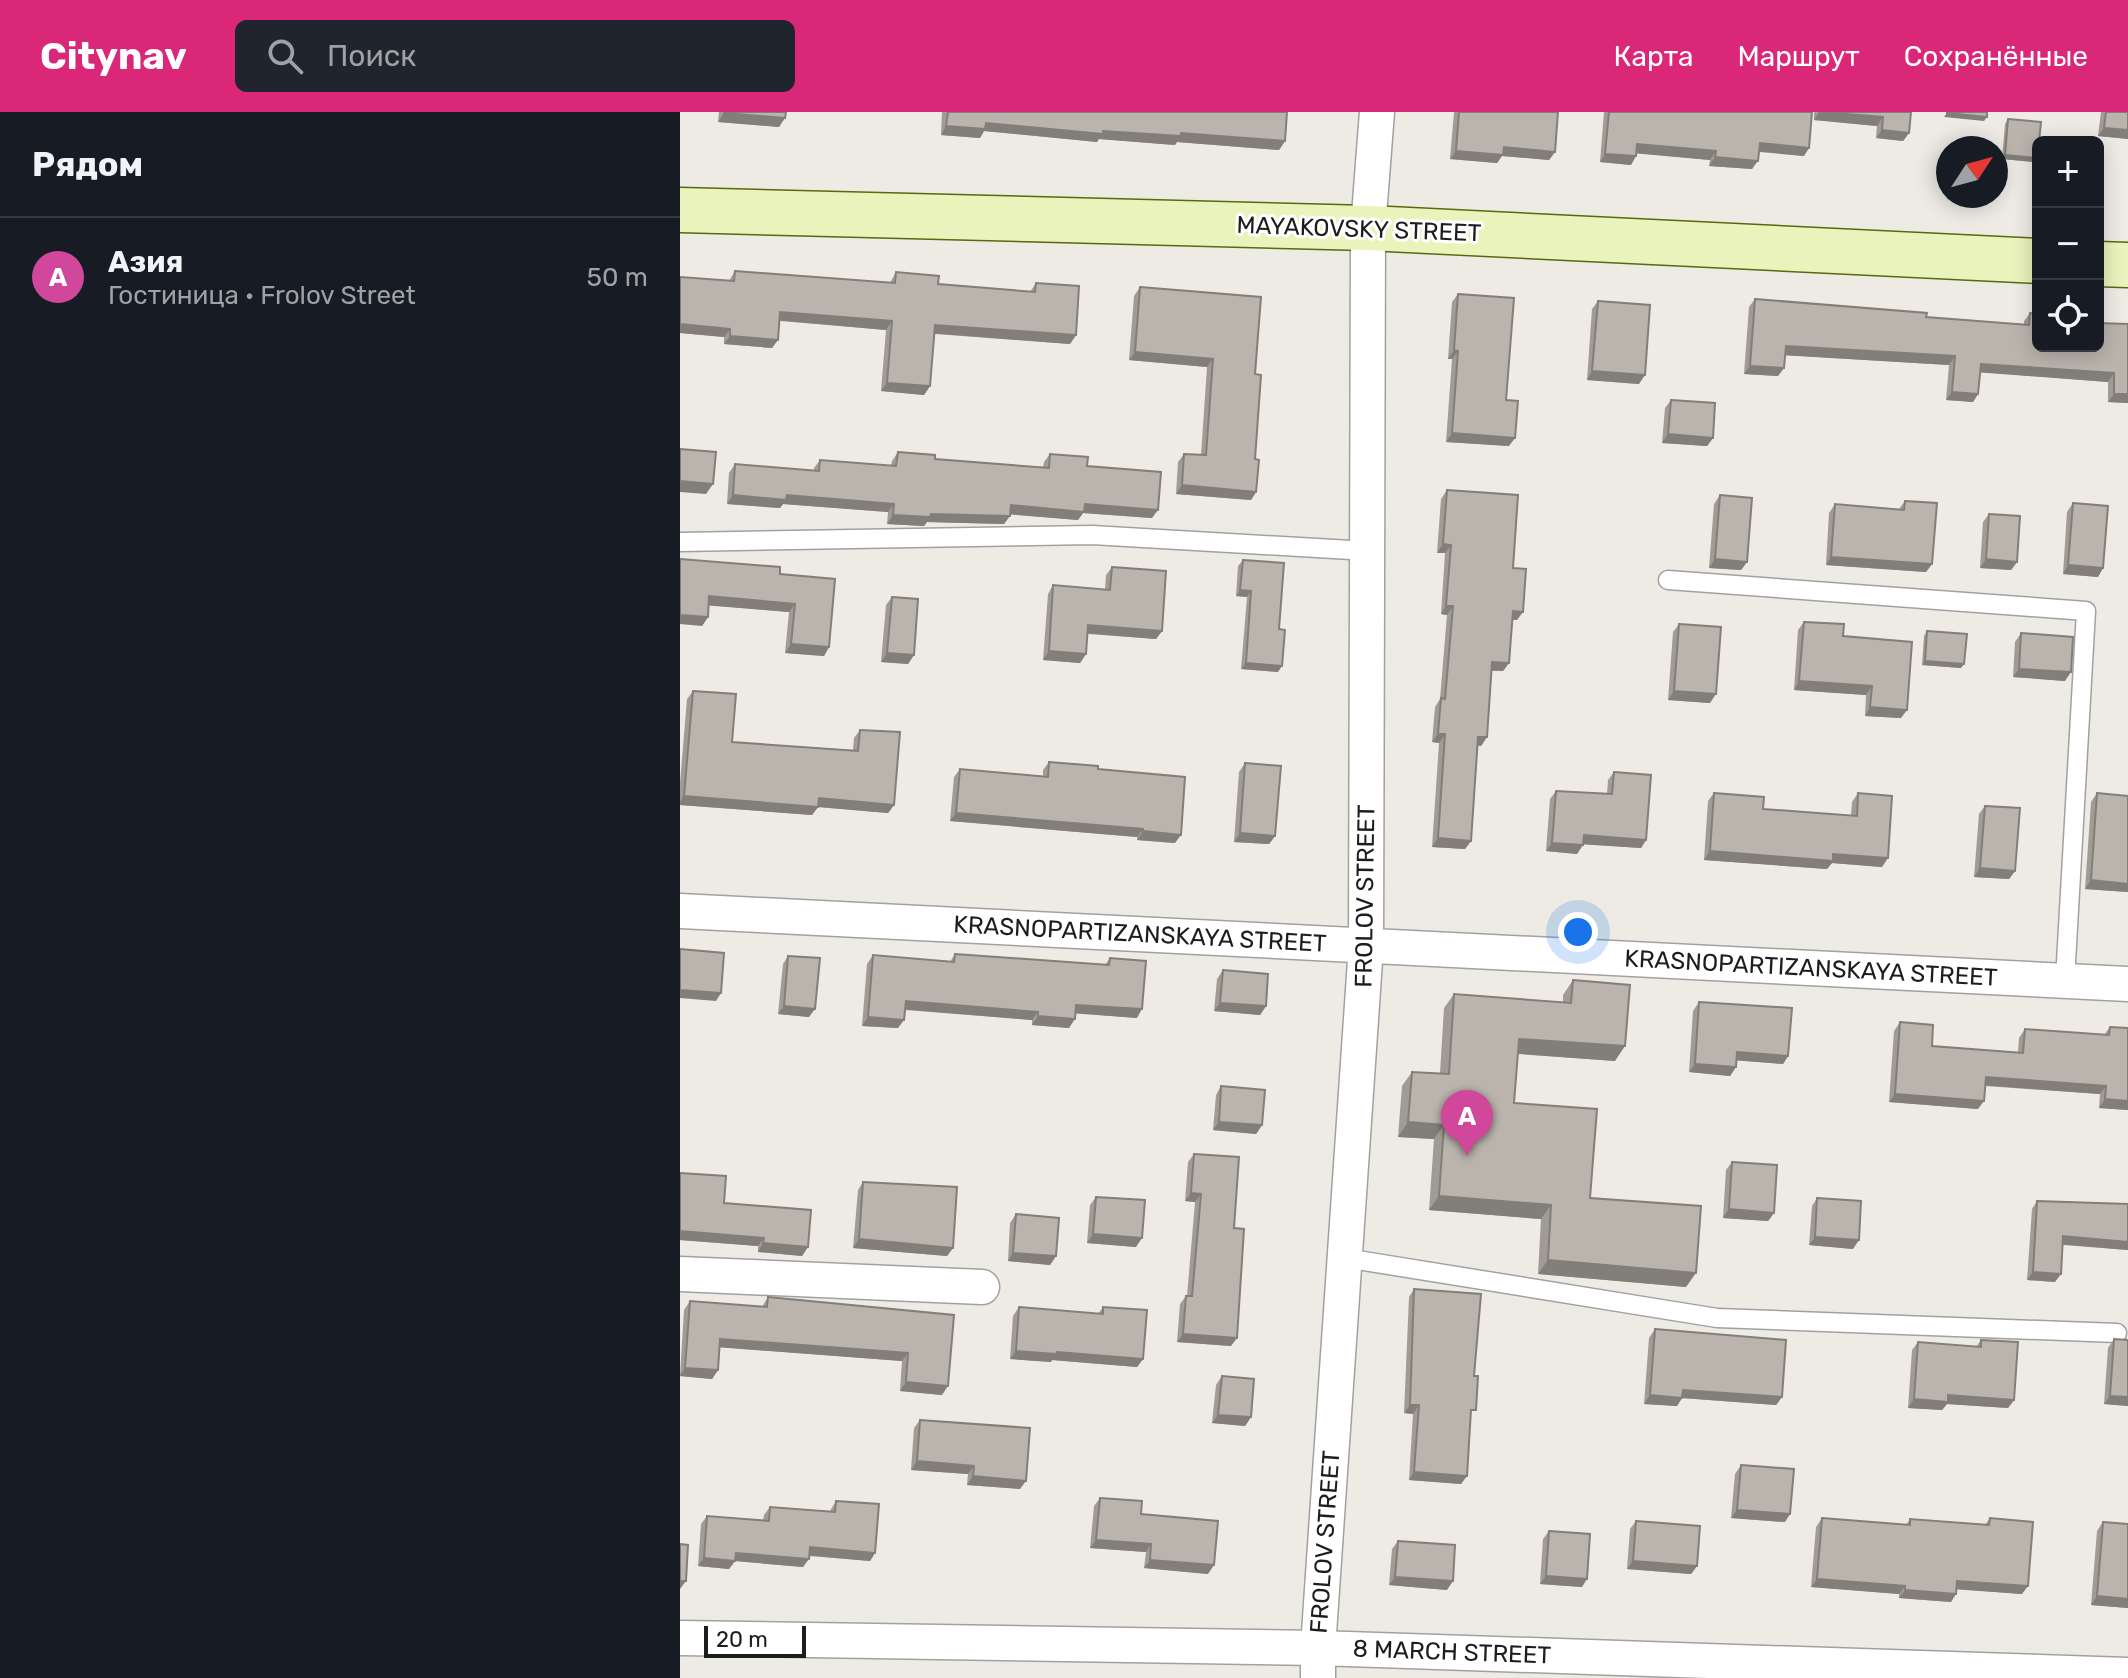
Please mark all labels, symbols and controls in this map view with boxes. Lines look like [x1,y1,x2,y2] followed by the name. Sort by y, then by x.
[235,20,795,92] search box
[40,33,187,79] text: Citynav
[263,34,307,78] icon: search
[327,38,416,74] text: Поиск
[1614,40,1693,73] text: Карта
[1737,40,1860,73] text: Маршрут
[1904,40,2088,73] text: Сохранённые
[1936,136,2008,208] north arrow
[2032,136,2104,352] map controls
[2032,136,2104,208] button: +
[32,144,143,185] text: Рядом
[2032,208,2104,280] button: −
[1236,211,1482,247] street label: MAYAKOVSKY STREET
[108,244,183,280] text: Азия
[49,262,67,293] text: A
[587,262,648,293] text: 50 m
[108,280,416,311] text: Гостиница · Frolov Street
[2032,280,2104,352] button: locate
[1349,804,1381,988] street label: FROLOV STREET
[953,910,1327,958] street label: KRASNOPARTIZANSKAYA STREET
[1558,912,1598,952] your location
[1624,944,1998,992] street label: KRASNOPARTIZANSKAYA STREET
[1441,1090,1493,1156] pin: A
[1305,1450,1345,1634] street label: FROLOV STREET
[704,1622,806,1658] scale bar
[716,1626,768,1653] text: 20 m
[1352,1635,1552,1669] street label: 8 MARCH STREET

